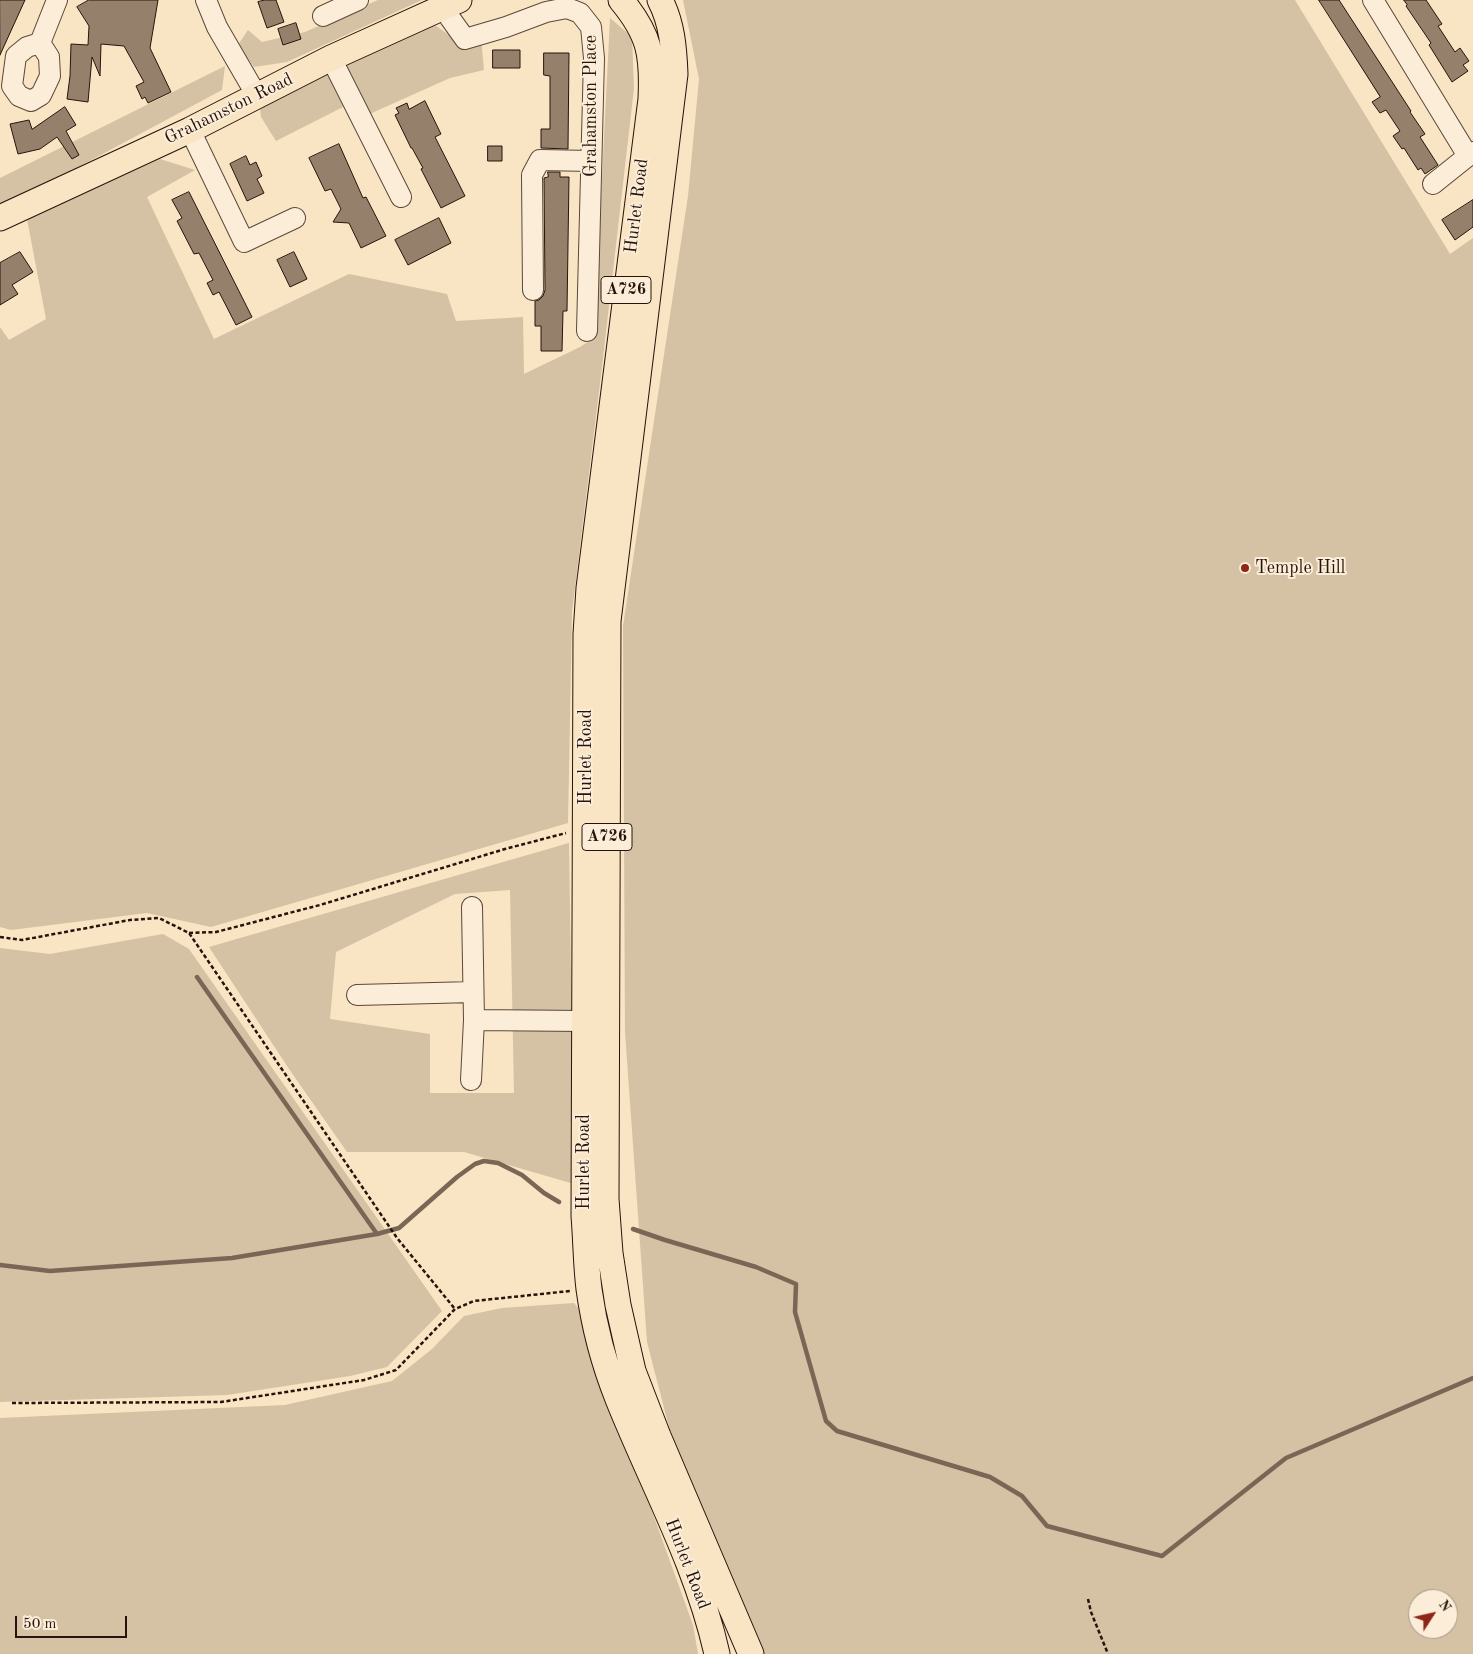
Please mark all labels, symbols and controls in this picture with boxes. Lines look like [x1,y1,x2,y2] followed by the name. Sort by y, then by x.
[580,35,602,177] street label: Grahamston Place
[161,69,297,149] street label: Grahamston Road
[620,157,654,255] street label: Hurlet Road
[601,276,651,304] road number: A726
[1255,557,1345,579] place label: Temple Hill
[1239,562,1251,574] marker: Temple Hill
[575,709,597,805] street label: Hurlet Road
[582,824,632,850] road number: A726
[573,1114,595,1210] street label: Hurlet Road
[660,1515,714,1613] street label: Hurlet Road
[1408,1589,1458,1639] north arrow
[1436,1598,1453,1614] text: N
[18,1606,130,1638] scale bar
[23,1617,57,1632] text: 50 m

